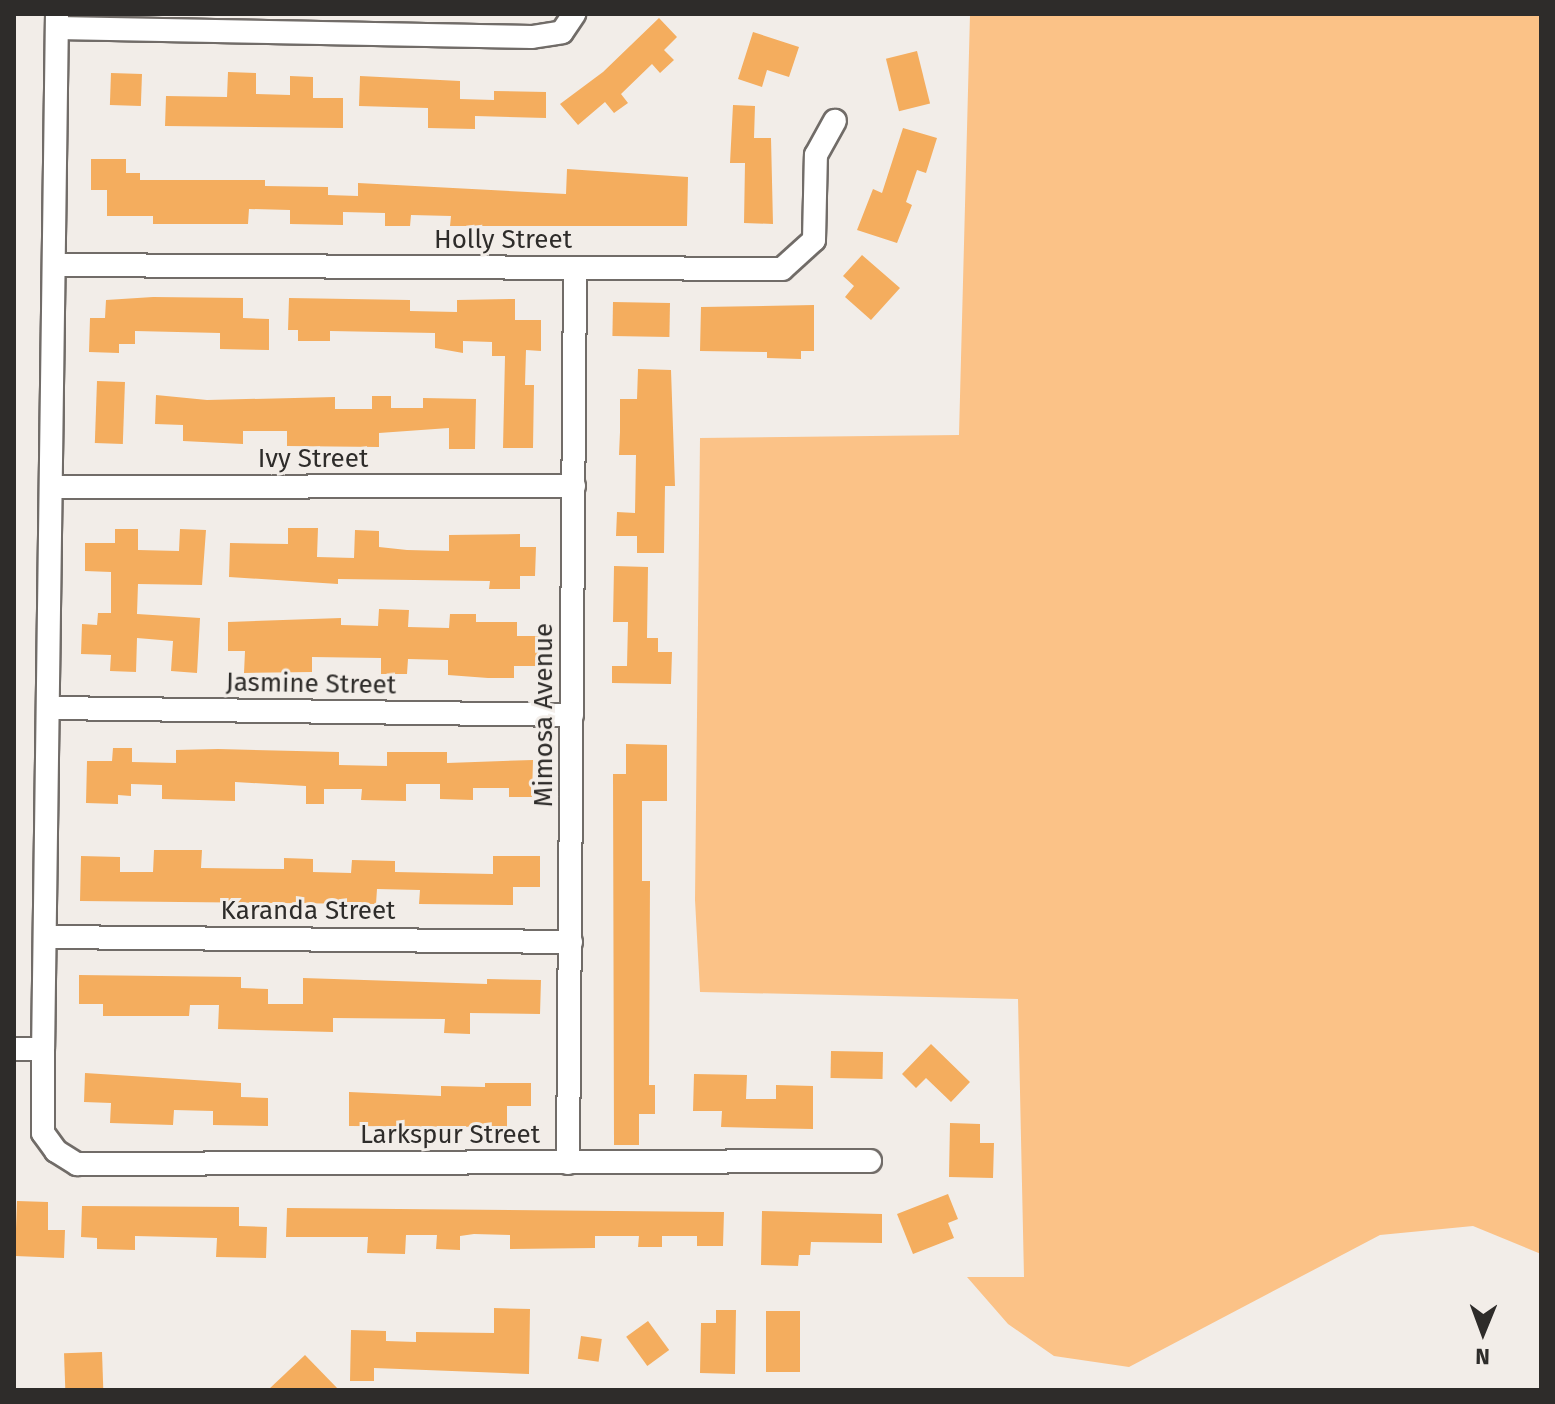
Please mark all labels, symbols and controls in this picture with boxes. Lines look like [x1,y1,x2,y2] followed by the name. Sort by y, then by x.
[434,224,572,256] street label: Holly Street
[258,443,368,475] street label: Ivy Street
[528,623,560,807] street label: Mimosa Avenue
[226,667,396,701] street label: Jasmine Street
[221,895,395,927] street label: Karanda Street
[360,1119,540,1151] street label: Larkspur Street
[1443,1292,1523,1372] north arrow
[1475,1343,1490,1370] text: N

